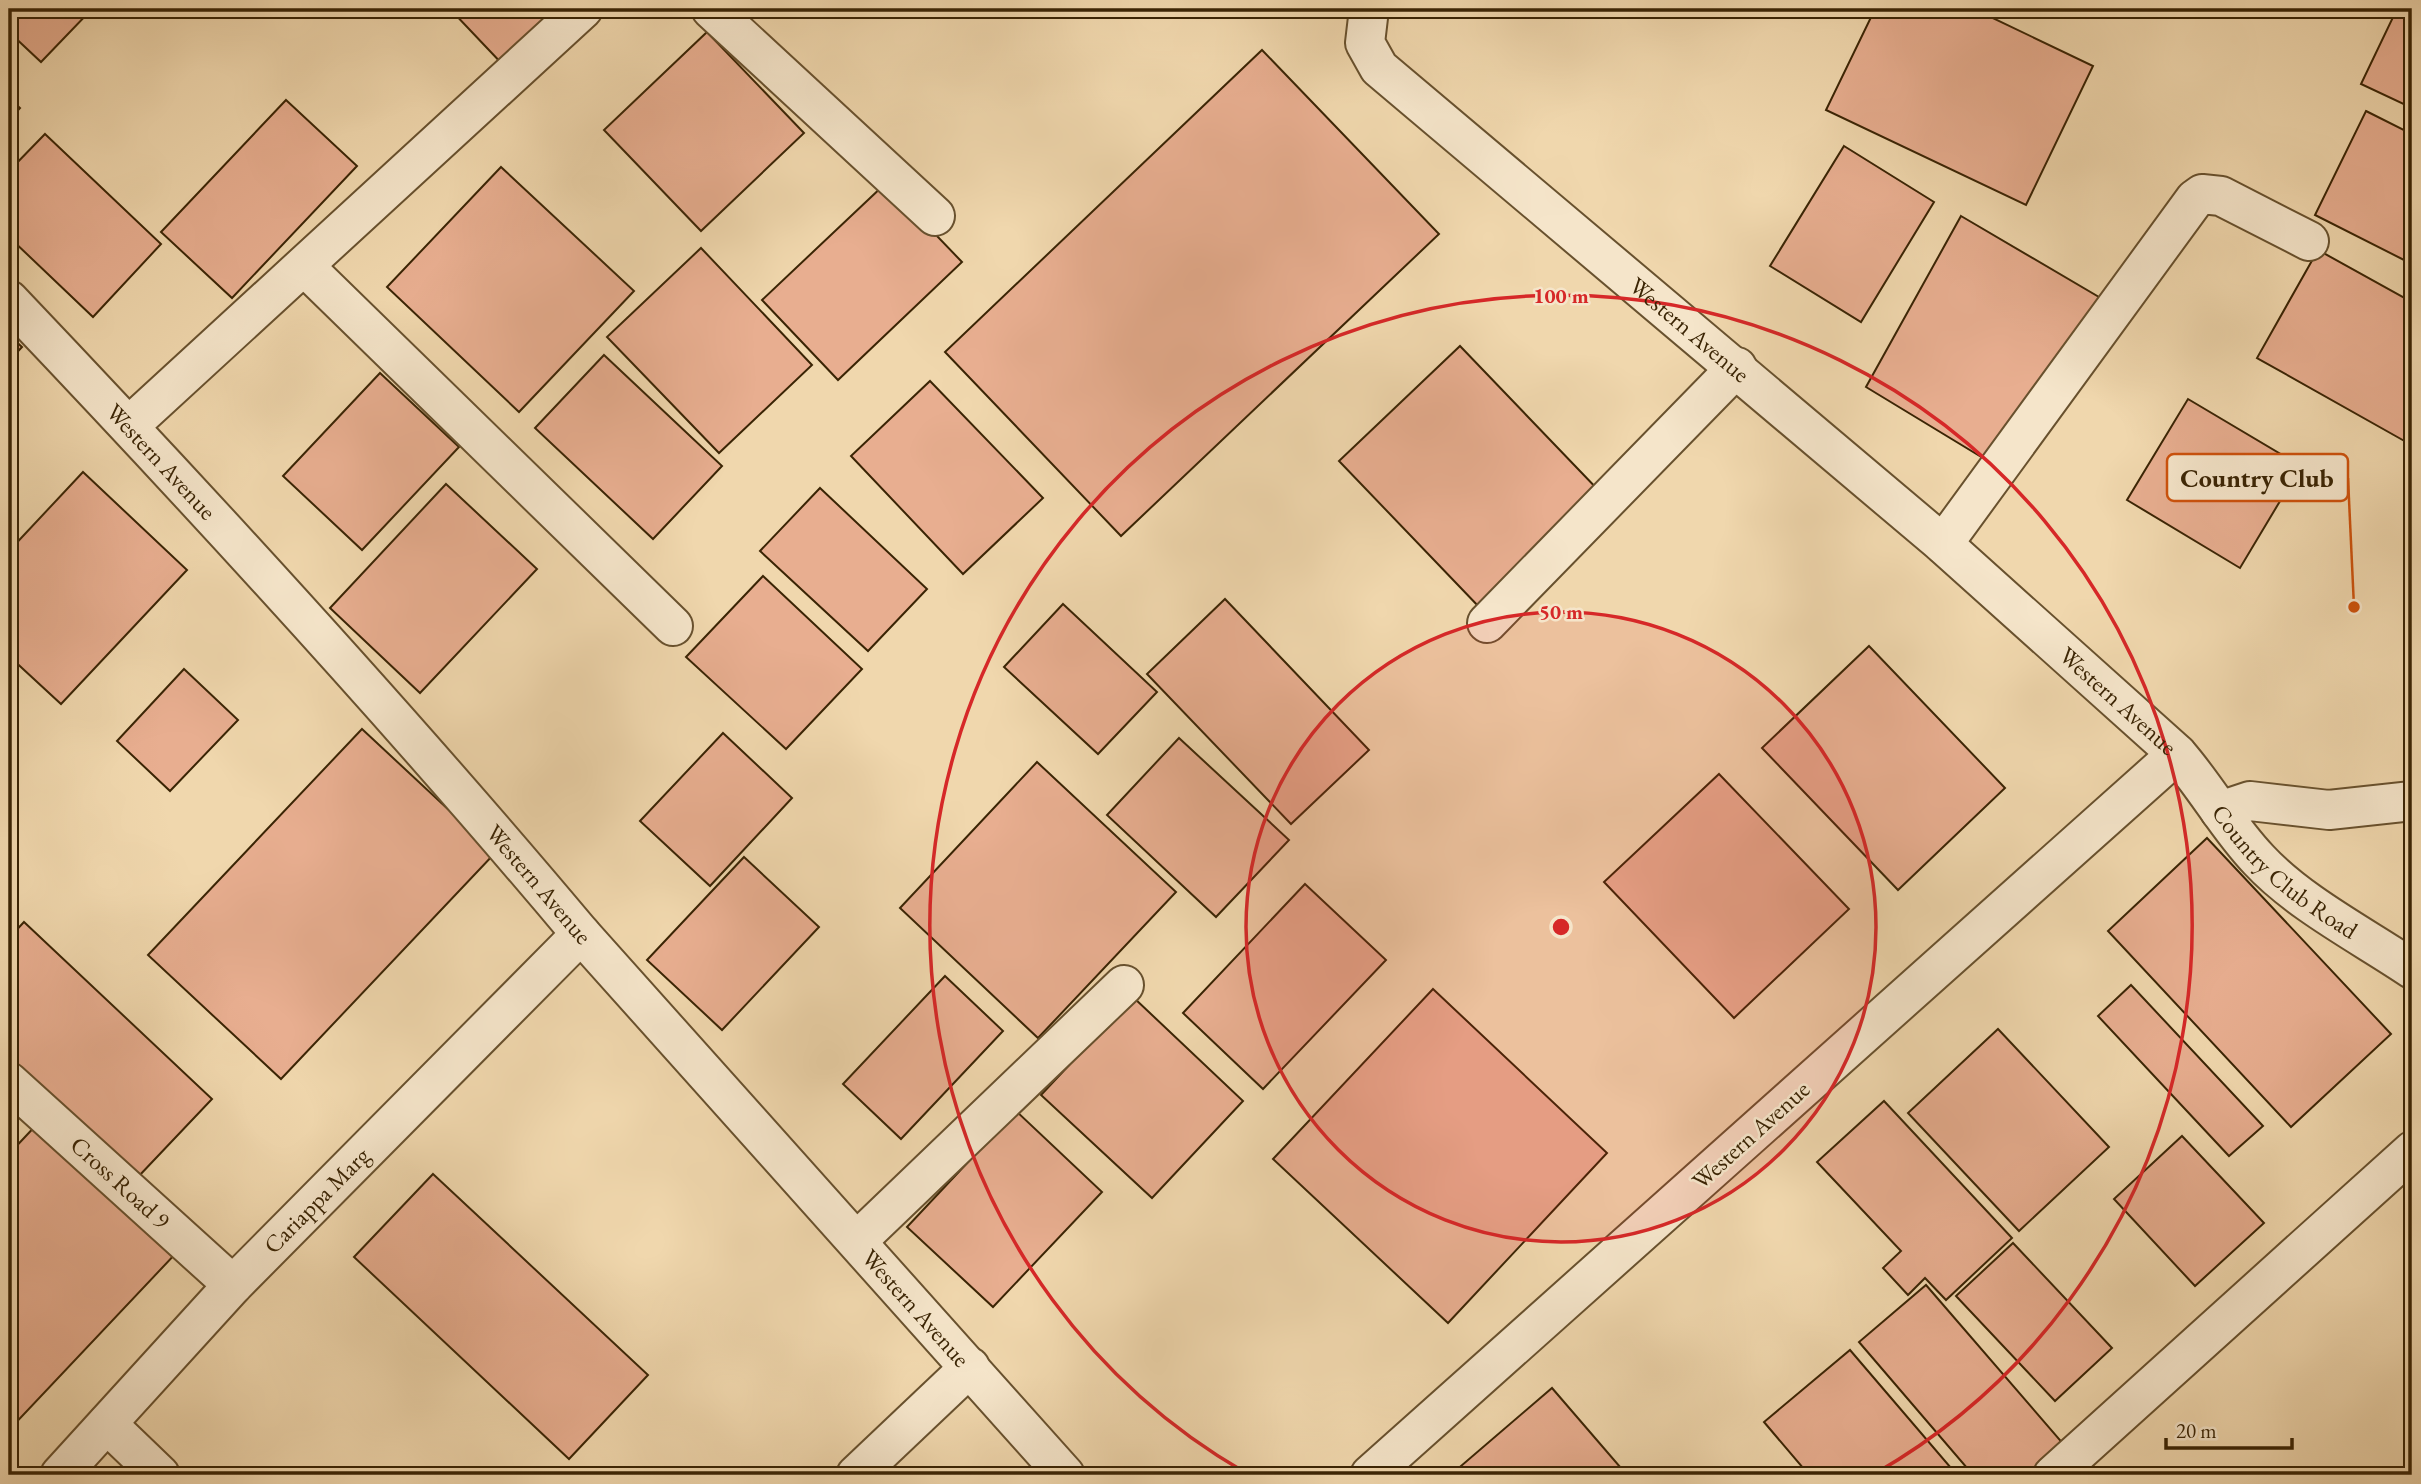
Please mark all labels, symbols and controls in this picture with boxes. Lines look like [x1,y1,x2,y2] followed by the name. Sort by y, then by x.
[1623,270,1756,389] street label: Western Avenue
[1533,282,1589,309] text: 100 m
[100,397,223,526] street label: Western Avenue
[2167,454,2348,501] callout: Country Club
[2180,461,2334,495] text: Country Club
[1539,598,1583,625] text: 50 m
[2053,640,2184,762] street label: Western Avenue
[2205,798,2364,946] street label: Country Club Road
[479,818,599,951] street label: Western Avenue
[1549,915,1573,939] centre of rings
[1685,1074,1816,1196] street label: Western Avenue
[64,1129,177,1236] street label: Cross Road 9
[257,1140,376,1260] street label: Cariappa Marg
[855,1242,977,1373] street label: Western Avenue
[2166,1407,2292,1451] scale bar
[2176,1417,2217,1444] text: 20 m

